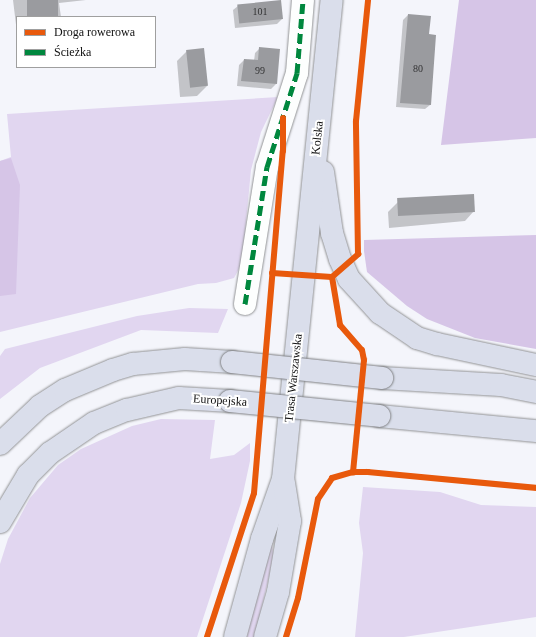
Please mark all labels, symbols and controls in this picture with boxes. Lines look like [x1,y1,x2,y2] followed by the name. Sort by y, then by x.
[252,6,268,18] house number: 101
[16,16,156,68] legend
[54,25,135,39] text: Droga rowerowa
[54,45,91,59] text: Ścieżka
[413,63,423,75] house number: 80
[255,65,265,77] house number: 99
[309,120,327,156] street label: Kolska
[282,333,306,423] street label: Trasa Warszawska
[193,392,247,410] street label: Europejska

